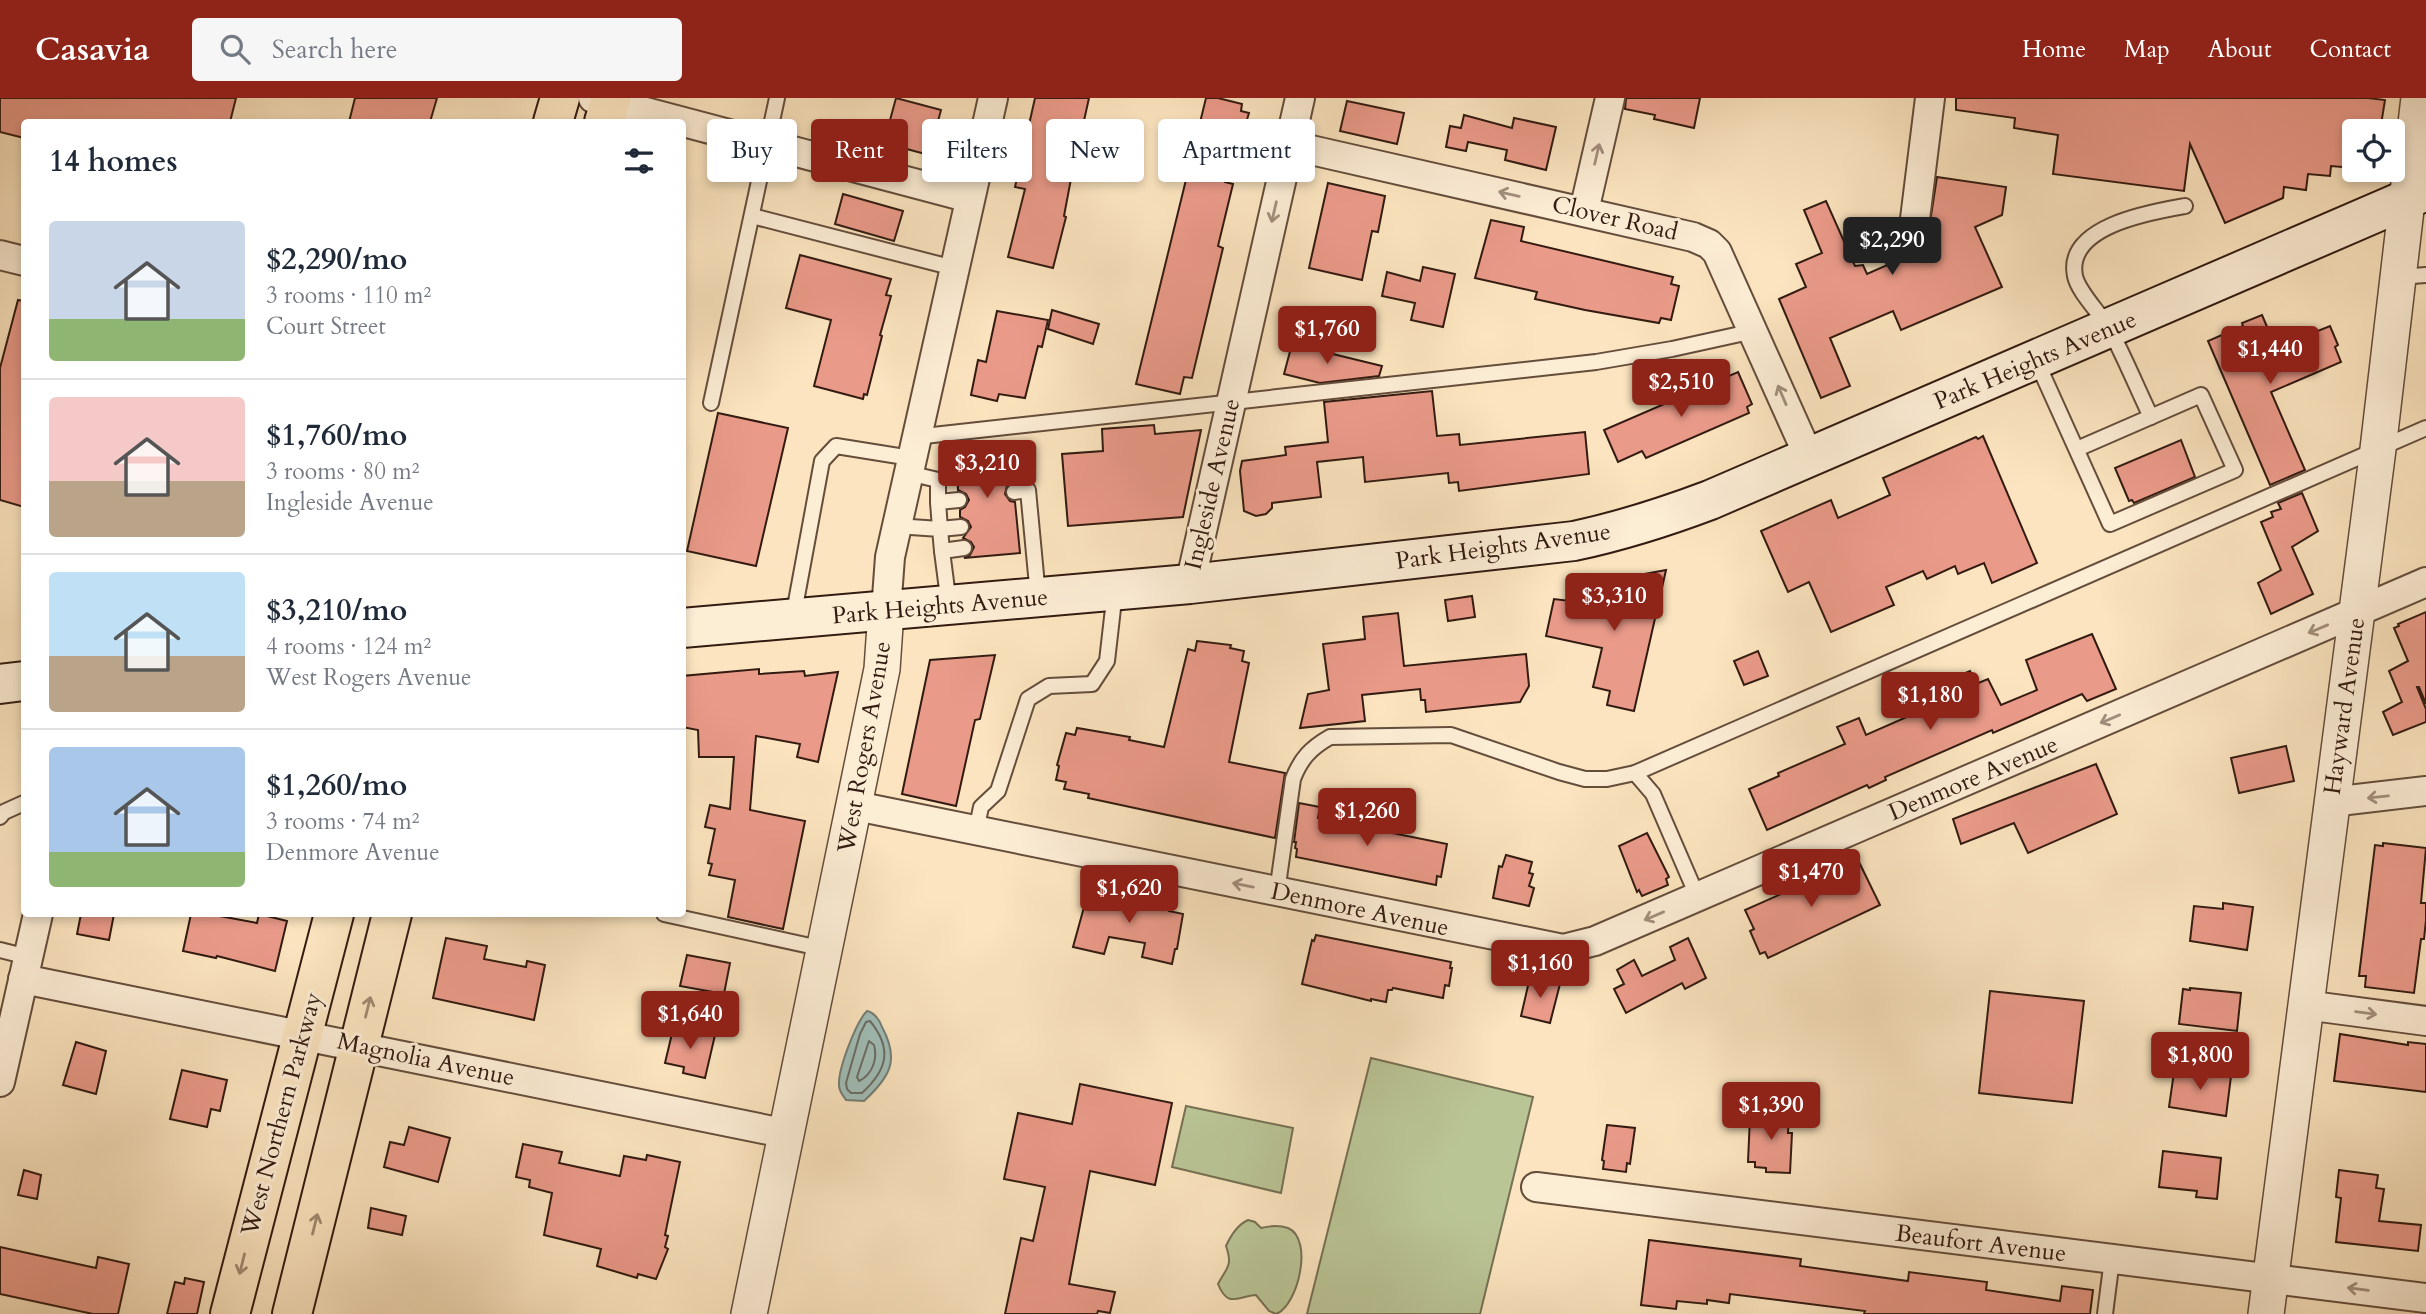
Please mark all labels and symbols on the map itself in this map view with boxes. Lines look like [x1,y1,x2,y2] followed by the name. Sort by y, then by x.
[1591,143,1604,166] one-way arrow
[1498,187,1521,200] one-way arrow
[1549,188,1681,249] street label: Clover Road
[1267,200,1280,223] one-way arrow
[1835,218,1949,277] pin: $2,290
[1929,303,2141,418] street label: Park Heights Avenue
[1270,306,1384,366] pin: $1,760
[2213,327,2327,386] pin: $1,440
[1624,360,1738,419] pin: $2,510
[1775,385,1788,406] one-way arrow
[1177,395,1248,573] street label: Ingleside Avenue
[930,440,1044,500] pin: $3,210
[1393,515,1613,578] street label: Park Heights Avenue
[1557,574,1671,633] pin: $3,310
[831,581,1049,632] street label: Park Heights Avenue
[2316,615,2373,797] street label: Hayward Avenue
[2308,623,2330,636] one-way arrow
[829,639,899,857] street label: West Rogers Avenue
[1873,672,1987,732] pin: $1,180
[2099,713,2121,726] one-way arrow
[1883,728,2063,829] street label: Denmore Avenue
[1310,788,1424,848] pin: $1,260
[2367,790,2390,803] one-way arrow
[1754,850,1868,909] pin: $1,470
[1072,866,1186,925] pin: $1,620
[1268,875,1452,944] street label: Denmore Avenue
[1232,877,1255,891] one-way arrow
[1643,911,1665,924] one-way arrow
[1483,940,1597,1000] pin: $1,160
[233,989,330,1240] street label: West Northern Parkway
[633,992,747,1051] pin: $1,640
[363,996,376,1018] one-way arrow
[2354,1007,2377,1020] one-way arrow
[334,1025,518,1094] street label: Magnolia Avenue
[2143,1032,2257,1092] pin: $1,800
[1714,1082,1828,1142] pin: $1,390
[309,1213,322,1236] one-way arrow
[1894,1217,2068,1270] street label: Beaufort Avenue
[235,1252,248,1275] one-way arrow
[2347,1283,2370,1296] one-way arrow

